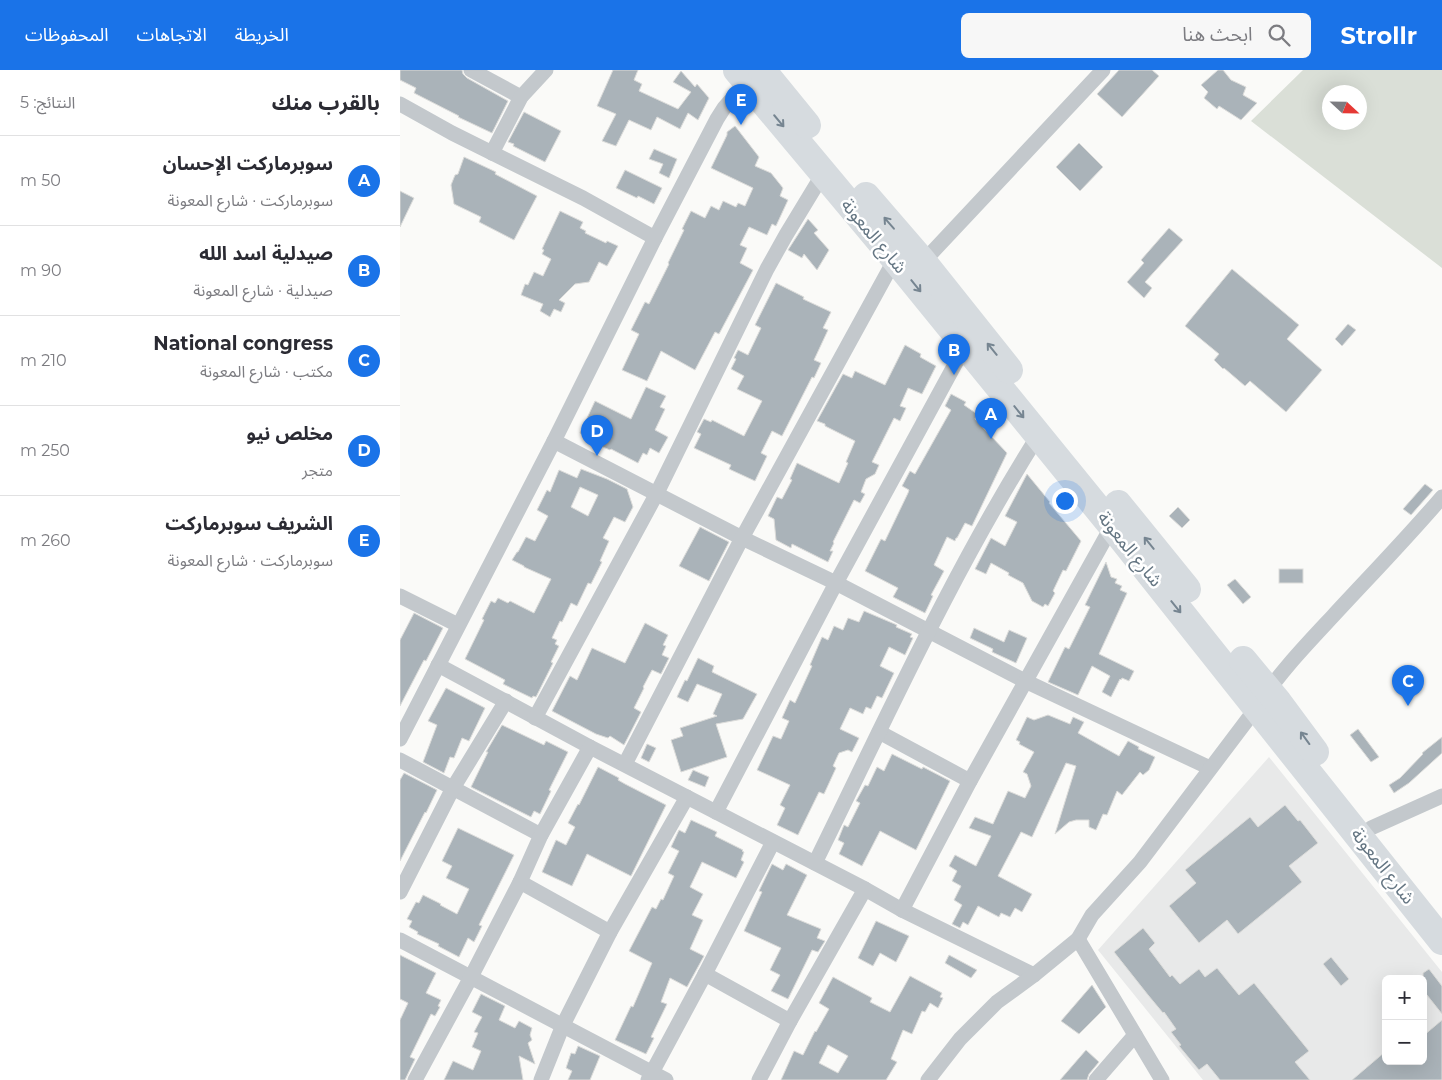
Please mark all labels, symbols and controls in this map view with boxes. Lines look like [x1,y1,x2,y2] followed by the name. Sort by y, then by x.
[961,13,1311,58] search box
[1265,21,1293,49] icon: search
[1341,21,1417,50] text: Strollr
[1182,23,1253,46] text: ابحث هنا
[25,24,109,46] text: المحفوظات
[137,24,207,46] text: الاتجاهات
[235,24,289,46] text: الخريطة
[725,84,757,125] pin: E
[1322,85,1367,130] north arrow
[272,90,380,115] text: بالقرب منك
[20,93,75,112] text: النتائج: 5
[773,114,784,127] one-way arrow
[163,152,333,175] text: سوبرماركت الإحسان
[20,171,61,190] text: 50 m
[358,171,370,190] text: A
[168,191,333,210] text: سوبرماركت · شارع المعونة
[834,194,912,280] street label: شارع المعونة
[883,216,895,229] one-way arrow
[199,242,333,265] text: صيدلية اسد الله
[20,261,62,280] text: 90 m
[358,261,370,280] text: B
[911,279,922,292] one-way arrow
[193,281,333,300] text: صيدلية · شارع المعونة
[153,332,333,355] text: National congress
[938,334,970,375] pin: B
[986,342,997,355] one-way arrow
[20,351,67,370] text: 210 m
[358,351,370,370] text: C
[200,362,333,381] text: مكتب · شارع المعونة
[975,398,1007,439] pin: A
[1014,405,1025,418] one-way arrow
[581,415,613,456] pin: D
[246,422,333,445] text: مخلص نيو
[20,441,70,460] text: 250 m
[357,441,371,460] text: D
[302,461,333,480] text: متجر
[1052,488,1078,514] your location
[1091,507,1167,593] street label: شارع المعونة
[165,512,333,535] text: الشريف سوبرماركت
[20,531,71,550] text: 260 m
[359,531,369,550] text: E
[1144,537,1155,550] one-way arrow
[168,551,333,570] text: سوبرماركت · شارع المعونة
[1171,600,1182,613] one-way arrow
[1392,665,1424,706] pin: C
[1300,731,1310,745] one-way arrow
[1344,824,1420,910] street label: شارع المعونة
[1382,975,1427,1065] map controls
[1382,975,1427,1020] button: +
[1382,1020,1427,1065] button: −

